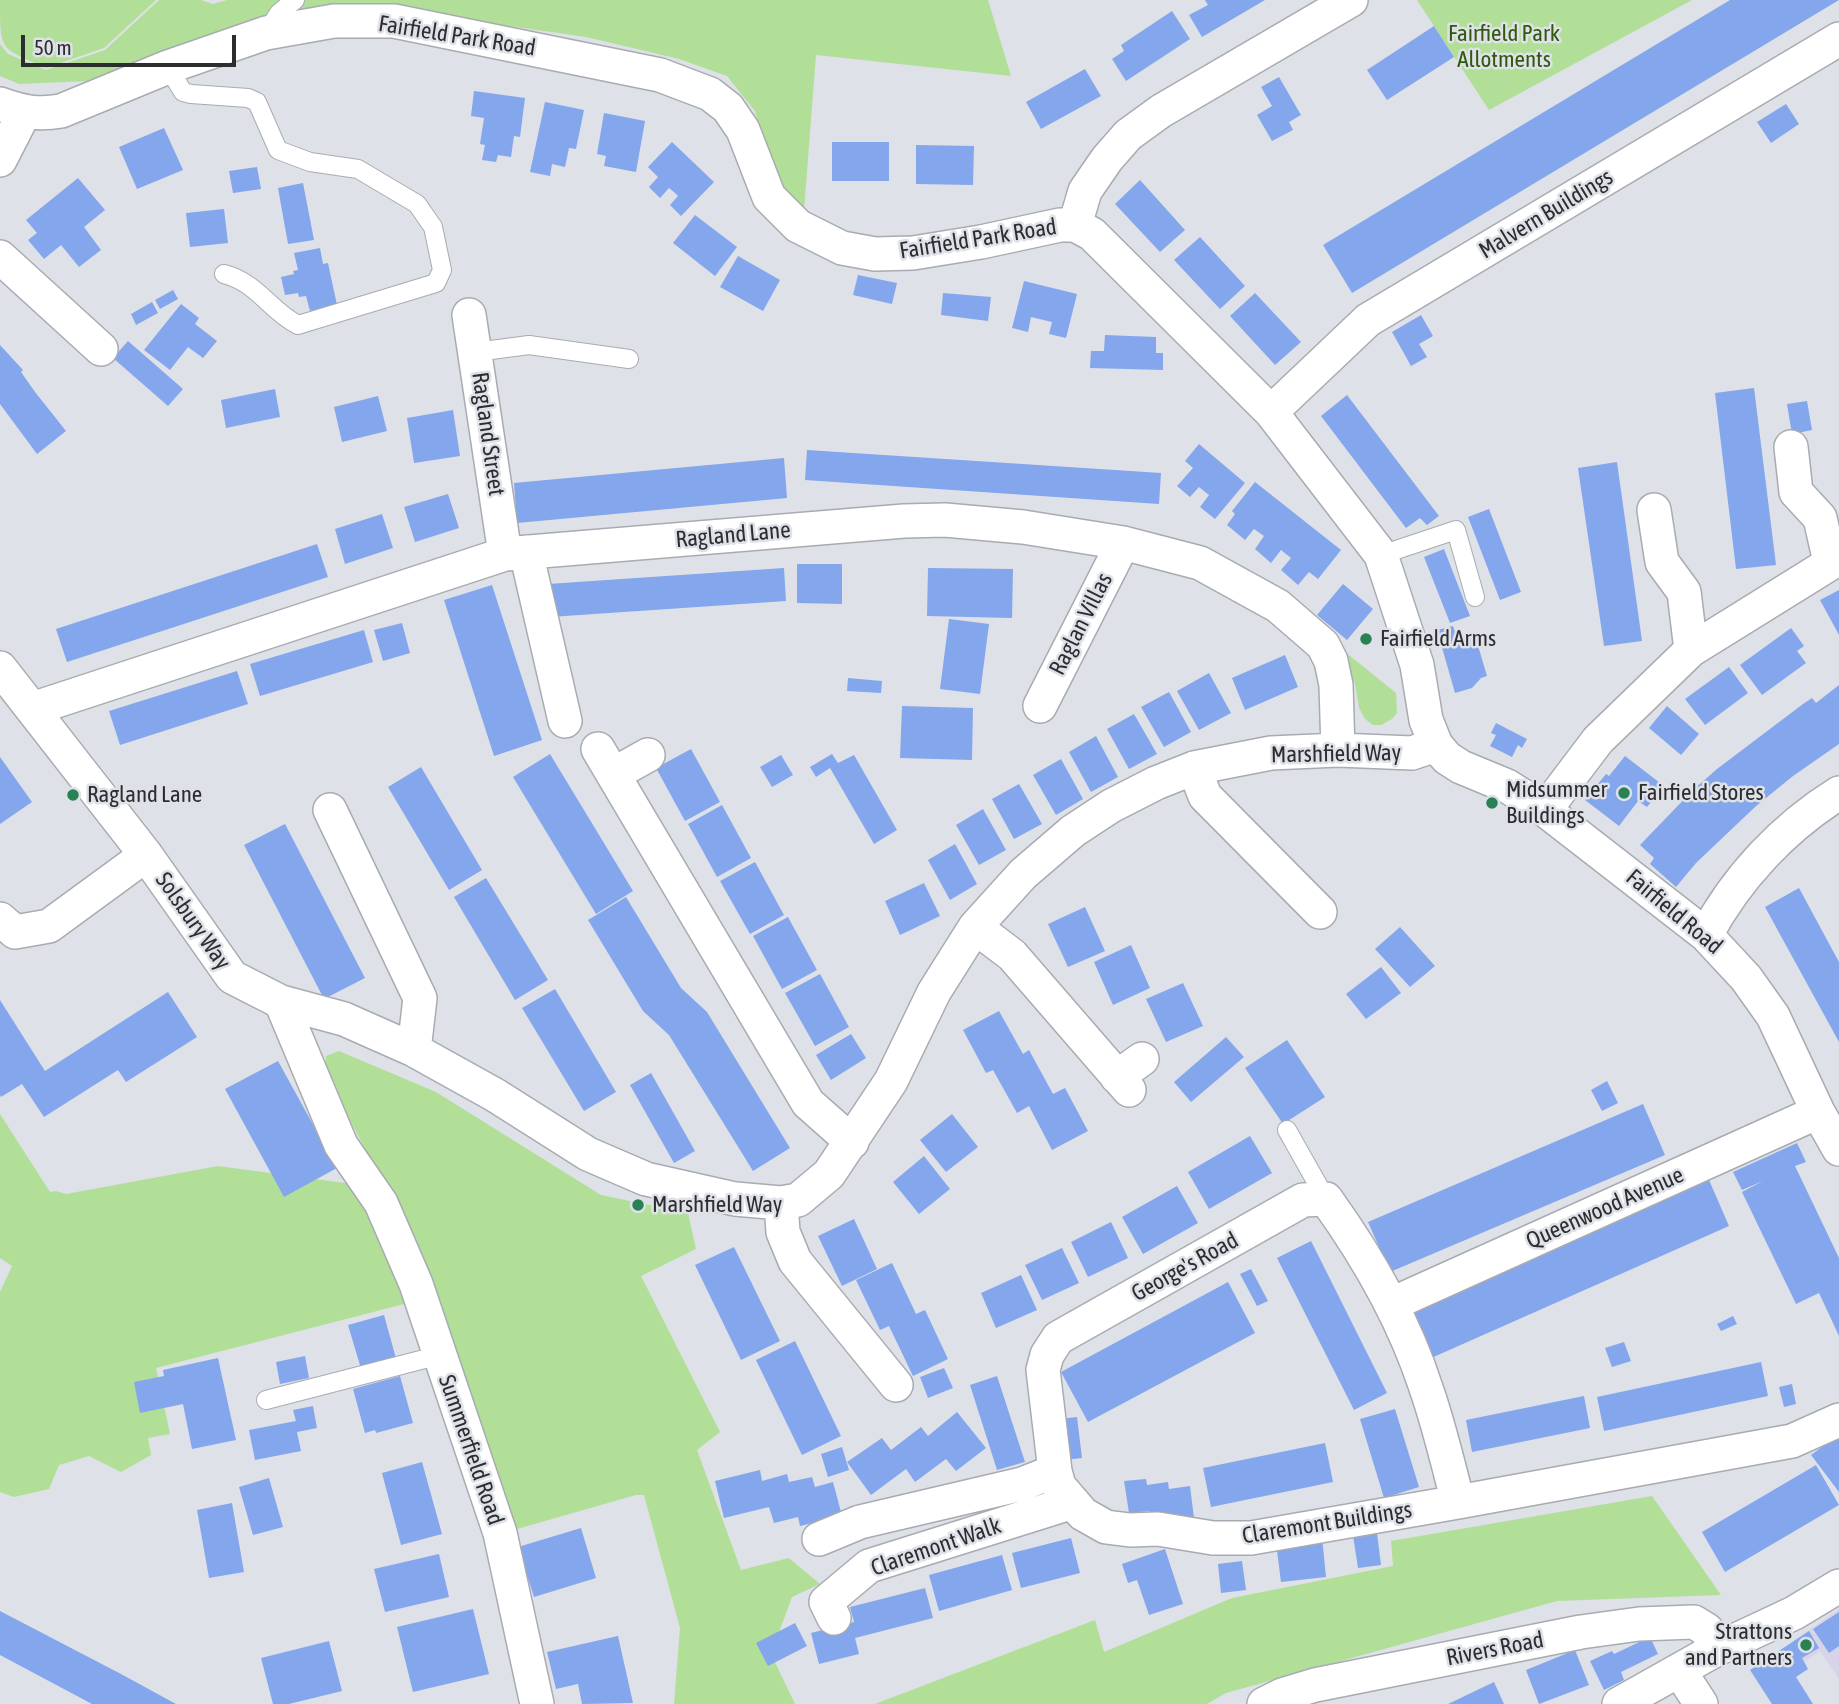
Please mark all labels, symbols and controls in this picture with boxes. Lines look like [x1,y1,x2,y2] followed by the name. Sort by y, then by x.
[376,10,538,62] street label: Fairfield Park Road
[1448,20,1560,74] park label: Fairfield Park Allotments
[24,21,240,65] scale bar
[34,35,72,59] text: 50 m
[1474,163,1618,265] street label: Malvern Buildings
[897,213,1059,265] street label: Fairfield Park Road
[466,370,510,498] street label: Ragland Street
[674,516,792,554] street label: Ragland Lane
[1044,568,1118,680] street label: Raglan Villas
[1380,625,1496,653] place label: Fairfield Arms
[1358,631,1374,647] marker: Fairfield Arms
[1271,739,1401,769] street label: Marshfield Way
[1506,776,1607,830] place label: Midsummer Buildings
[1638,779,1764,807] place label: Fairfield Stores
[87,781,202,809] place label: Ragland Lane
[1616,785,1632,801] marker: Fairfield Stores
[65,787,81,803] marker: Ragland Lane
[1484,795,1500,811] marker: Midsummer Buildings
[1620,864,1728,960] street label: Fairfield Road
[150,867,236,975] street label: Solsbury Way
[1522,1161,1688,1255] street label: Queenwood Avenue
[652,1191,782,1219] place label: Marshfield Way
[630,1197,646,1213] marker: Marshfield Way
[1127,1226,1243,1308] street label: George's Road
[432,1371,510,1529] street label: Summerfield Road
[1240,1496,1414,1550] street label: Claremont Buildings
[867,1512,1005,1582] street label: Claremont Walk
[1685,1618,1792,1672] place label: Strattons and Partners
[1444,1626,1546,1672] street label: Rivers Road
[1798,1637,1814,1653] marker: Strattons and Partners

